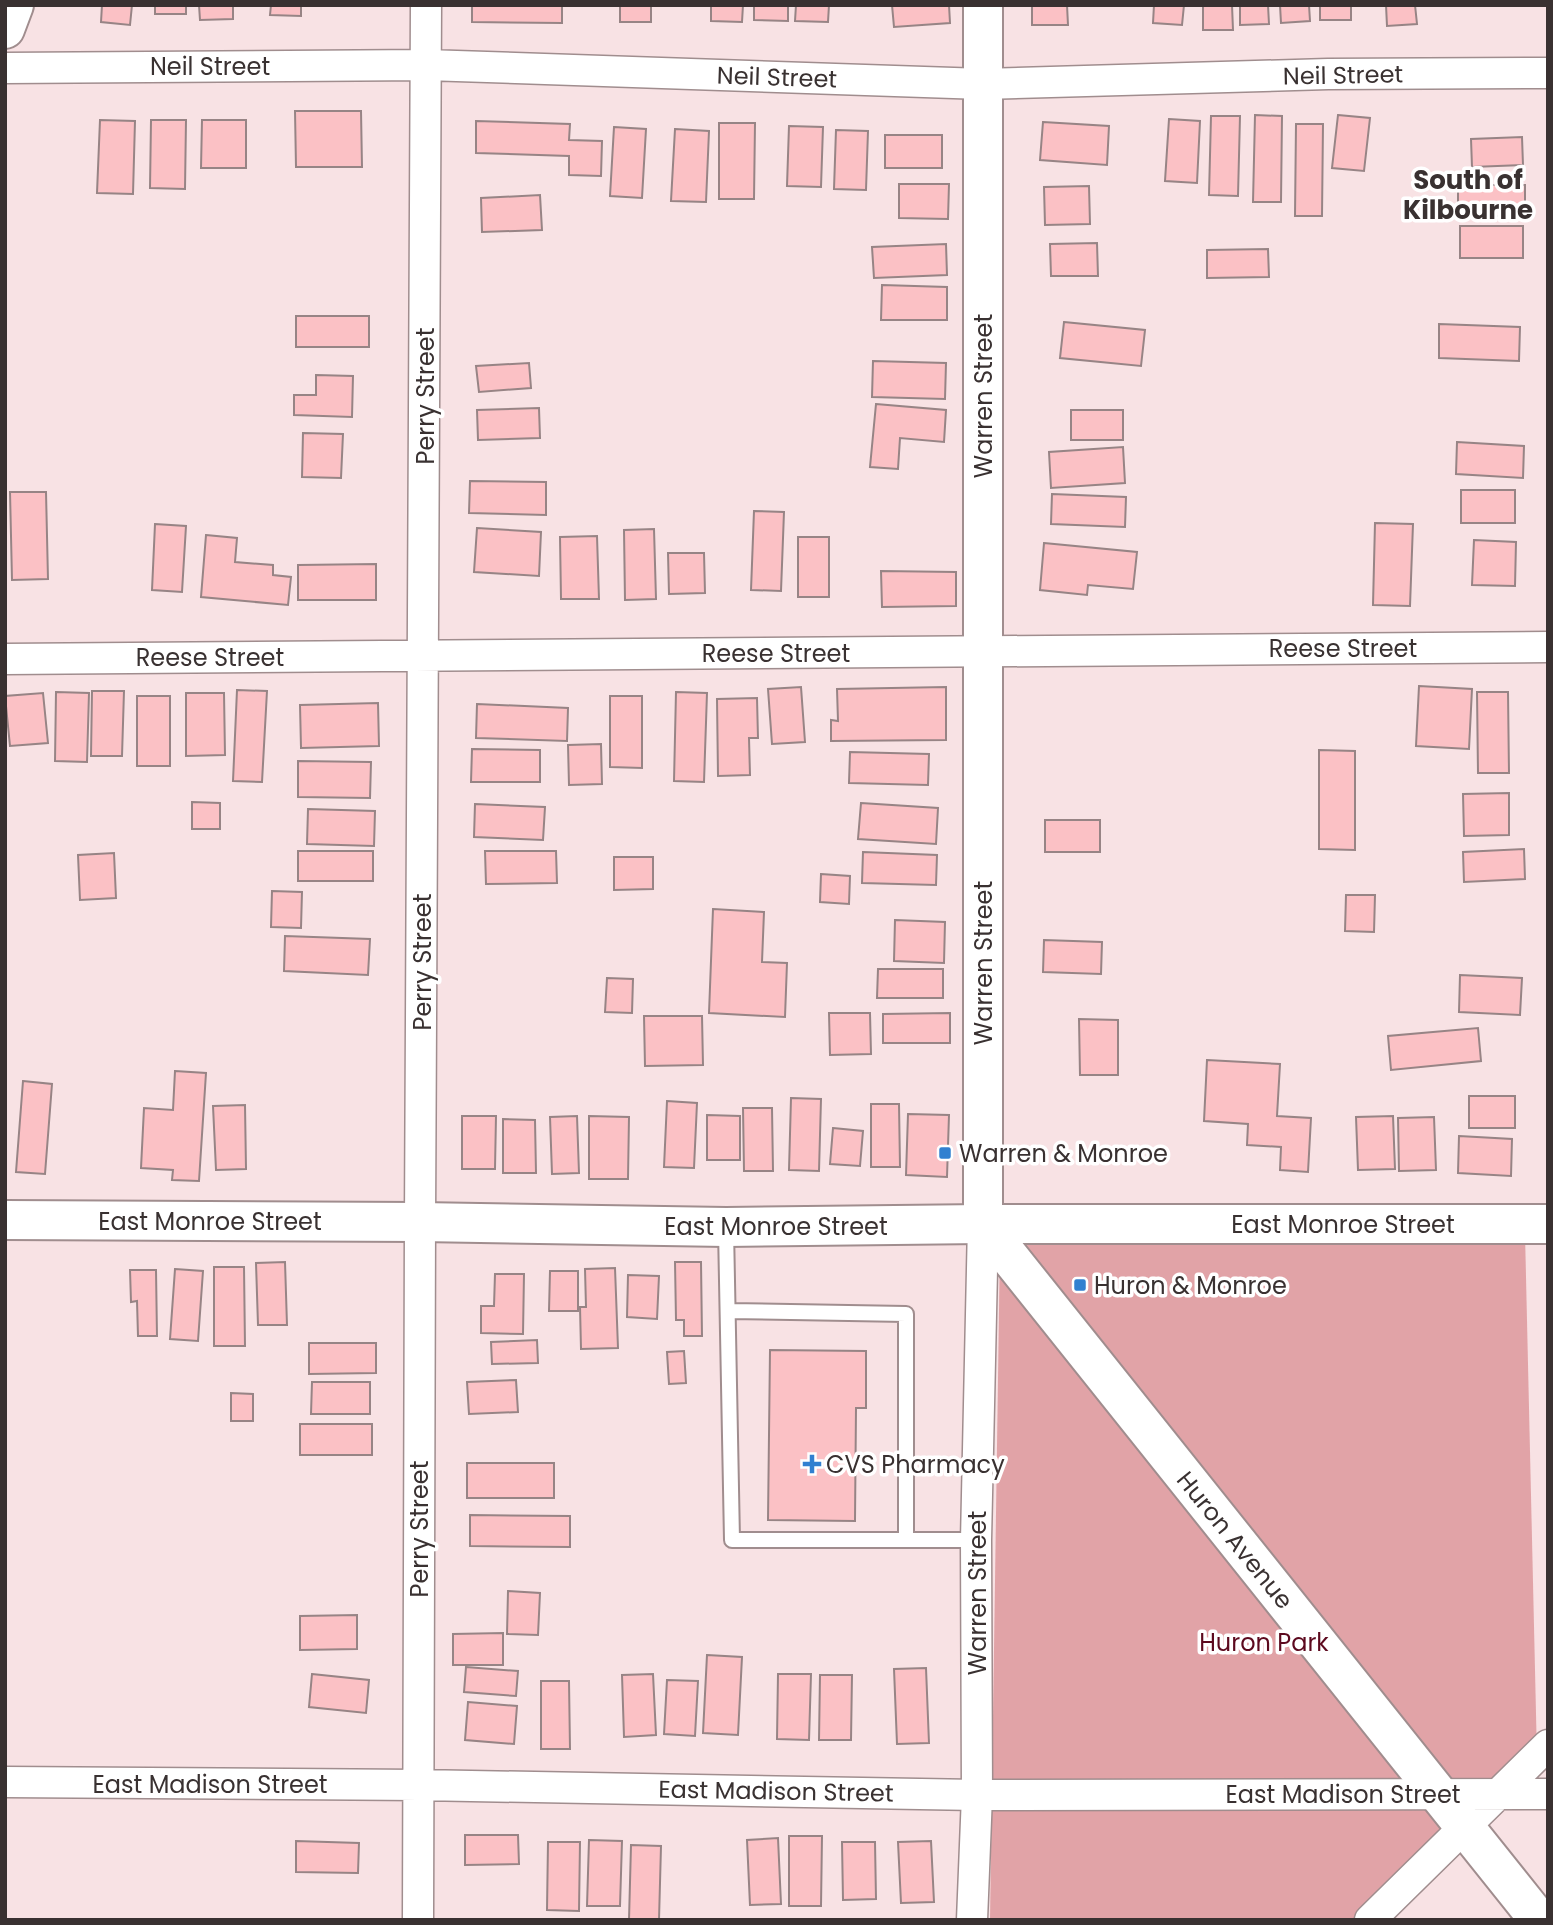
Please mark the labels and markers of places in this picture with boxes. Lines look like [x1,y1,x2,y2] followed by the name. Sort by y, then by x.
[959,1137,1168,1170] place label: Warren & Monroe
[937,1145,953,1161] marker: Warren & Monroe
[1094,1269,1287,1302] place label: Huron & Monroe
[1072,1277,1088,1293] marker: Huron & Monroe
[826,1448,1005,1481] place label: CVS Pharmacy
[804,1456,820,1472] marker: CVS Pharmacy

